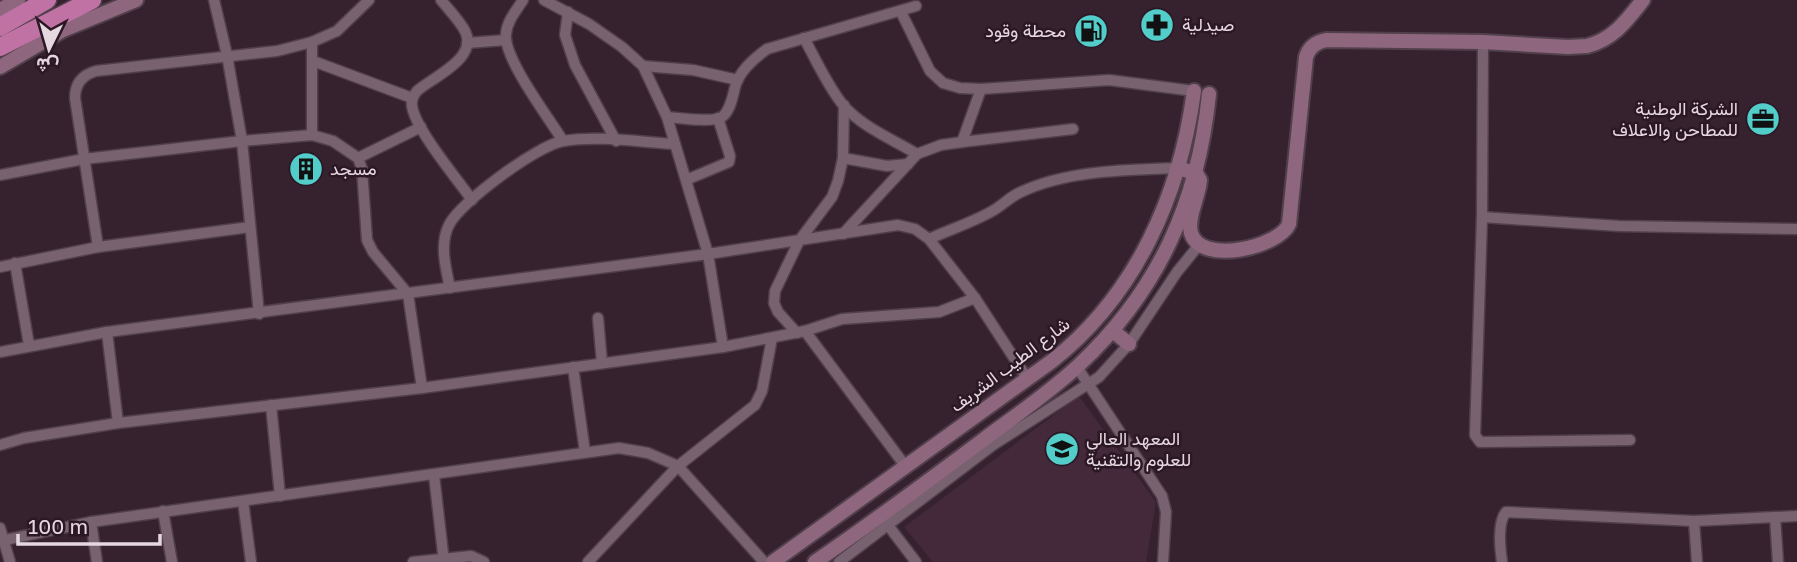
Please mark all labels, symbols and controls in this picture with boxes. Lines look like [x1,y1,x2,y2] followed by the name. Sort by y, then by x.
[1138,6,1176,44] pharmacy icon: صيدلية
[1072,12,1110,50] fuel station icon: محطة وقود
[1182,13,1234,35] place label: صيدلية
[14,14,84,84] north arrow
[985,19,1066,42] place label: محطة وقود
[35,53,60,79] text: ش
[1612,97,1738,141] place label: الشركة الوطنية للمطاحن والاعلاف
[1744,100,1782,138] office icon: الشركة الوطنية للمطاحن والاعلاف
[287,150,325,188] building icon: مسجد
[330,157,377,179] place label: مسجد
[945,312,1075,418] street label: شارع الطيب الشريف
[1086,427,1191,472] place label: المعهد العالي للعلوم والتقنية
[1043,430,1081,468] school or university icon: المعهد العالي للعلوم والتقنية
[18,503,159,546] scale bar
[28,513,88,539] text: 100 m

